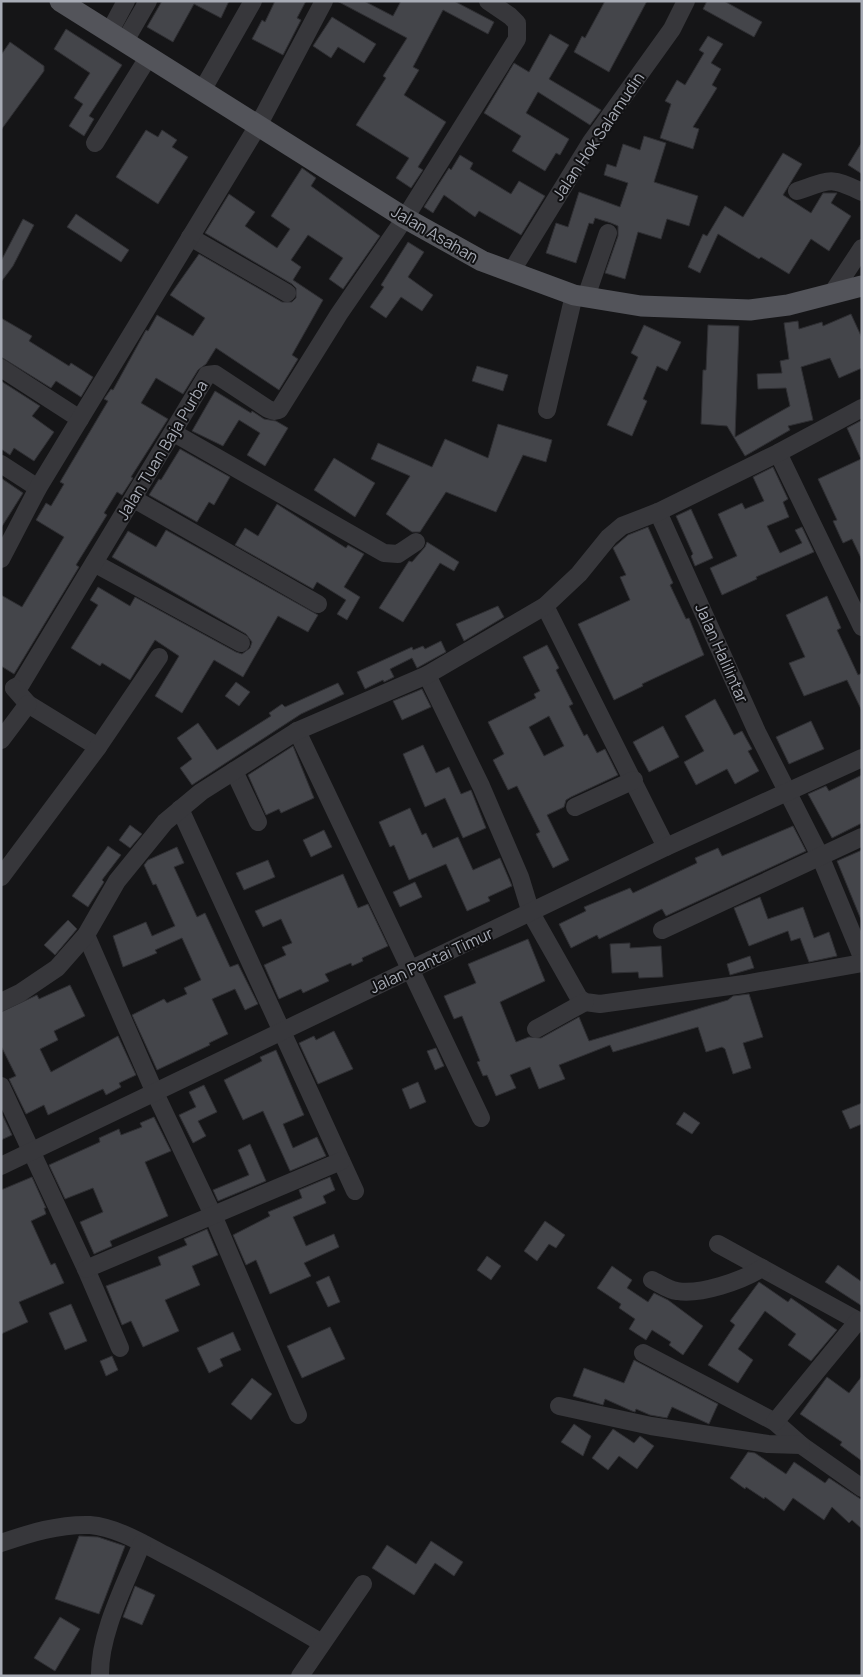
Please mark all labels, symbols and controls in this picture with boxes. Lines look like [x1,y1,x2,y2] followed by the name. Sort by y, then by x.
[547,68,649,204] street label: Jalan Hok Salamudin
[388,200,482,268] street label: Jalan Asahan
[111,376,213,524] street label: Jalan Tuan Baja Purba
[690,600,754,707] street label: Jalan Halilintar
[366,922,496,998] street label: Jalan Pantai Timur

